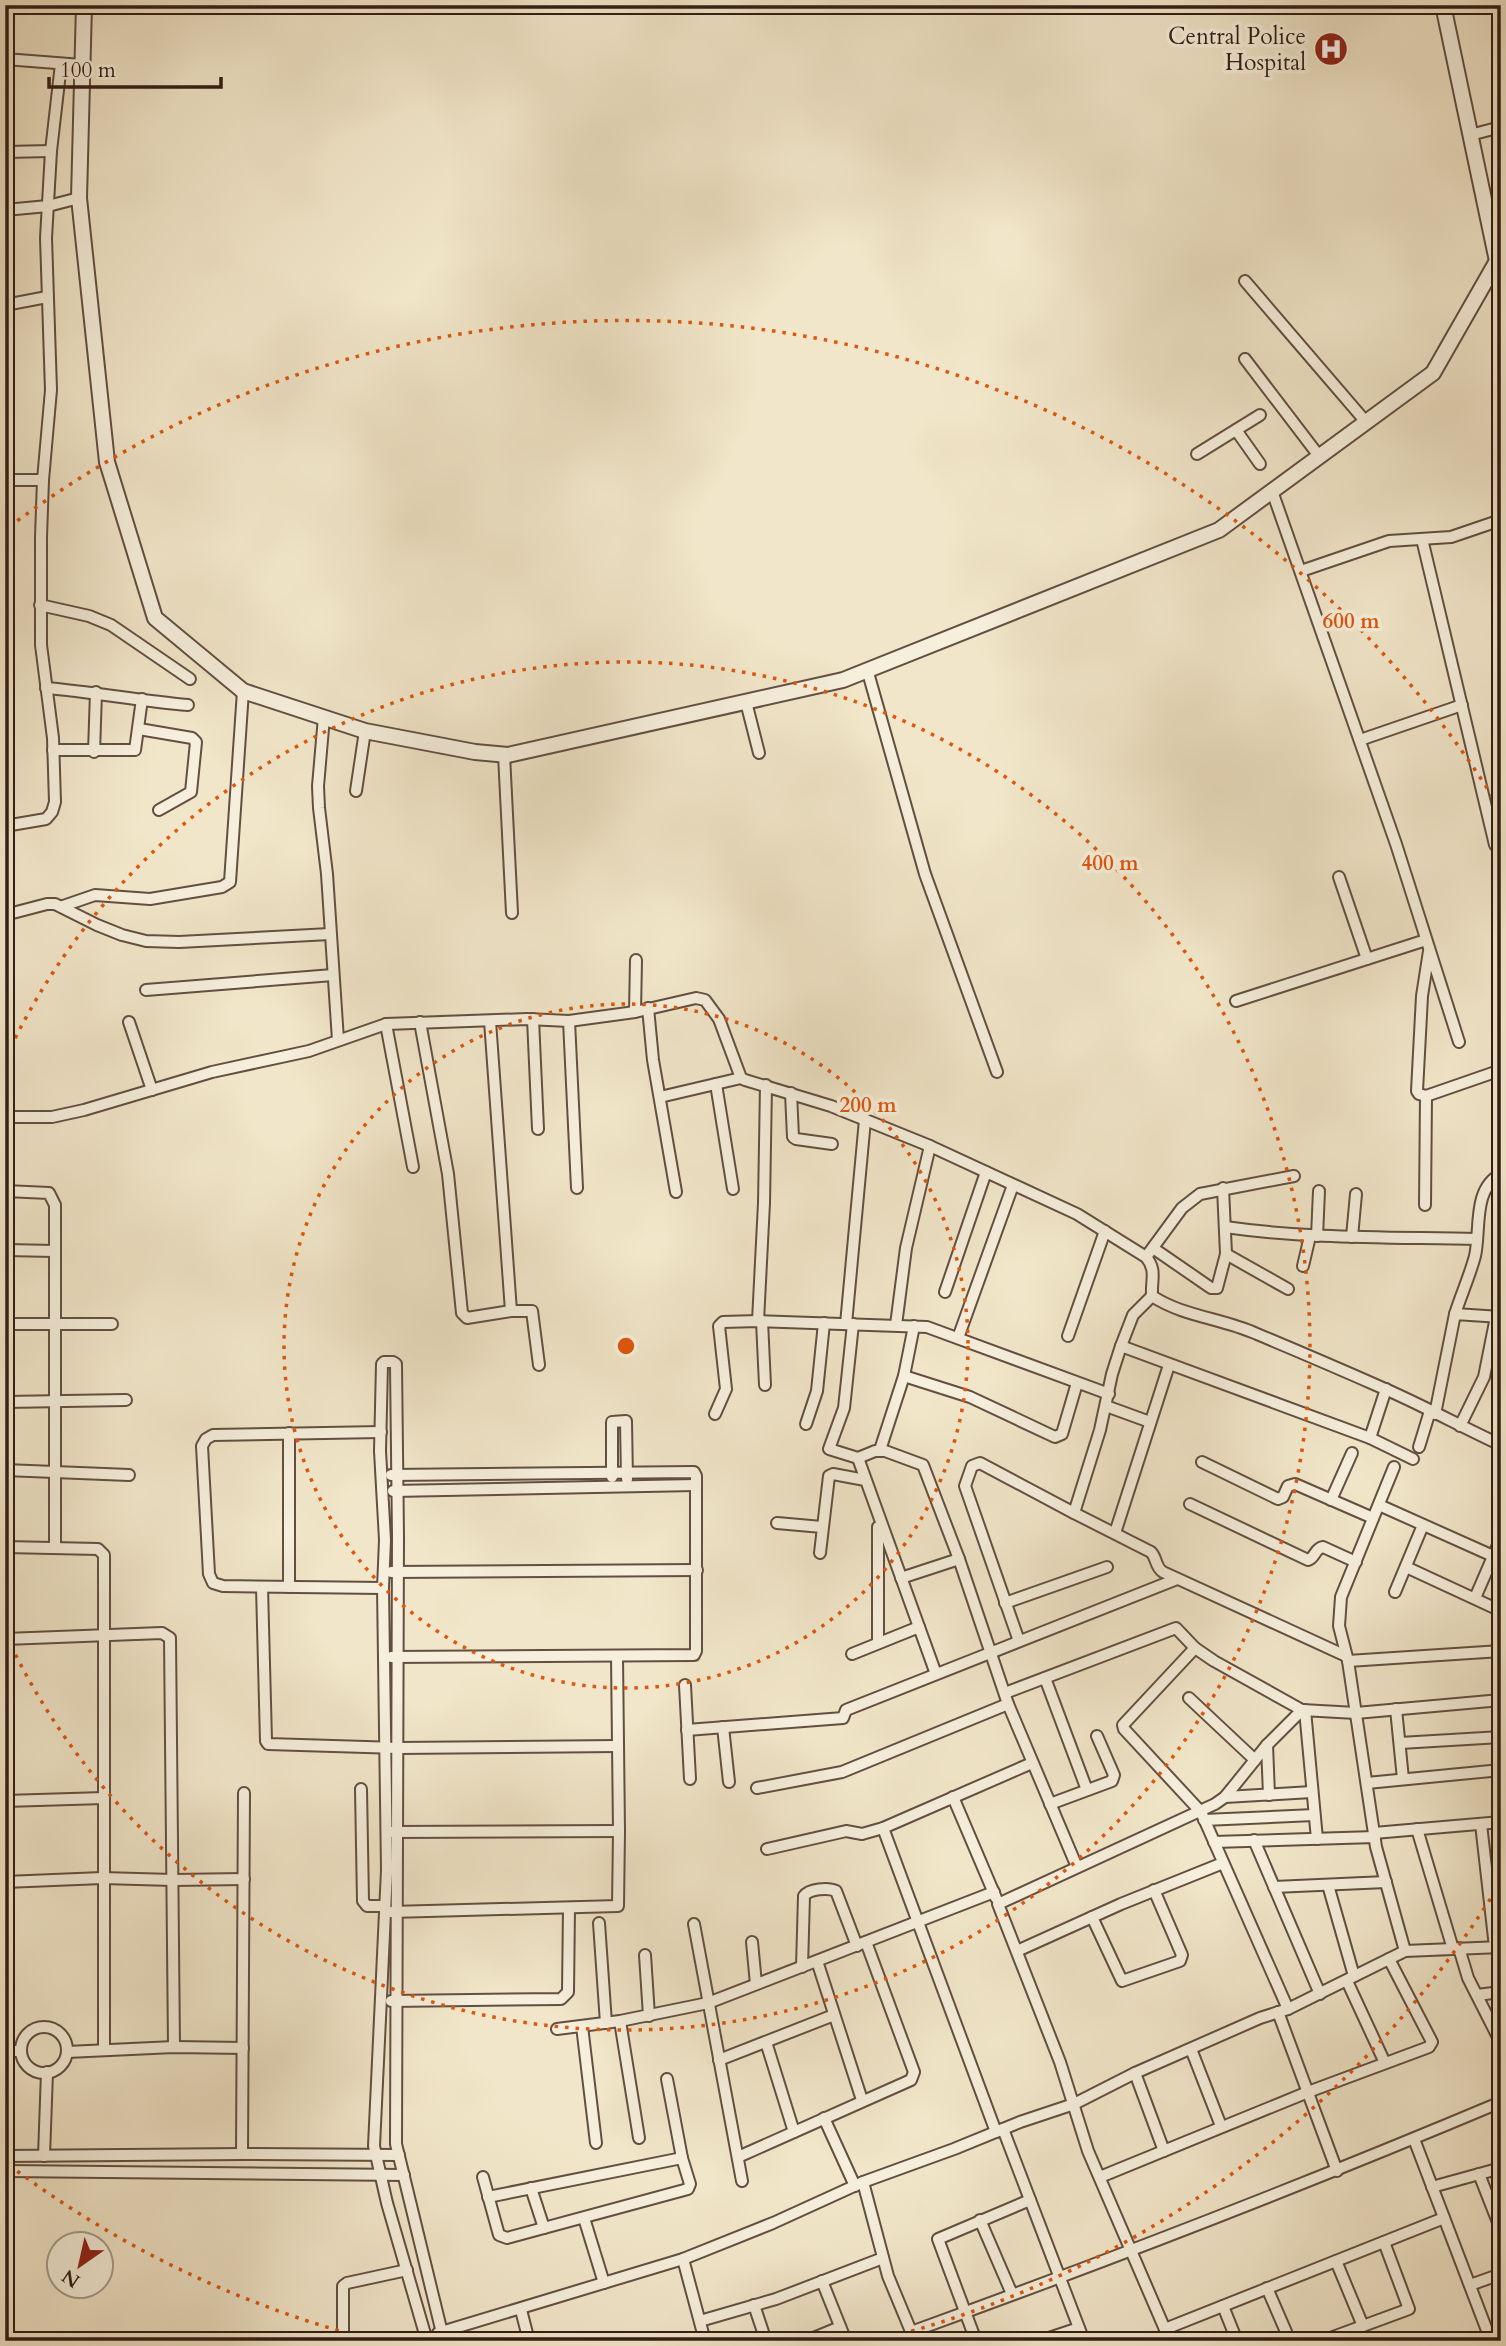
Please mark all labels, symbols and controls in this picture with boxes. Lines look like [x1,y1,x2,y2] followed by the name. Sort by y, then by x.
[1168,21,1306,78] place label: Central Police Hospital
[1312,30,1350,68] hospital icon: Central Police Hospital
[49,46,220,90] scale bar
[60,56,116,85] text: 100 m
[1322,607,1380,636] text: 600 m
[1081,849,1139,878] text: 400 m
[839,1091,897,1120] text: 200 m
[614,1334,638,1358] centre of rings
[46,2230,116,2300] north arrow
[57,2263,85,2294] text: N

